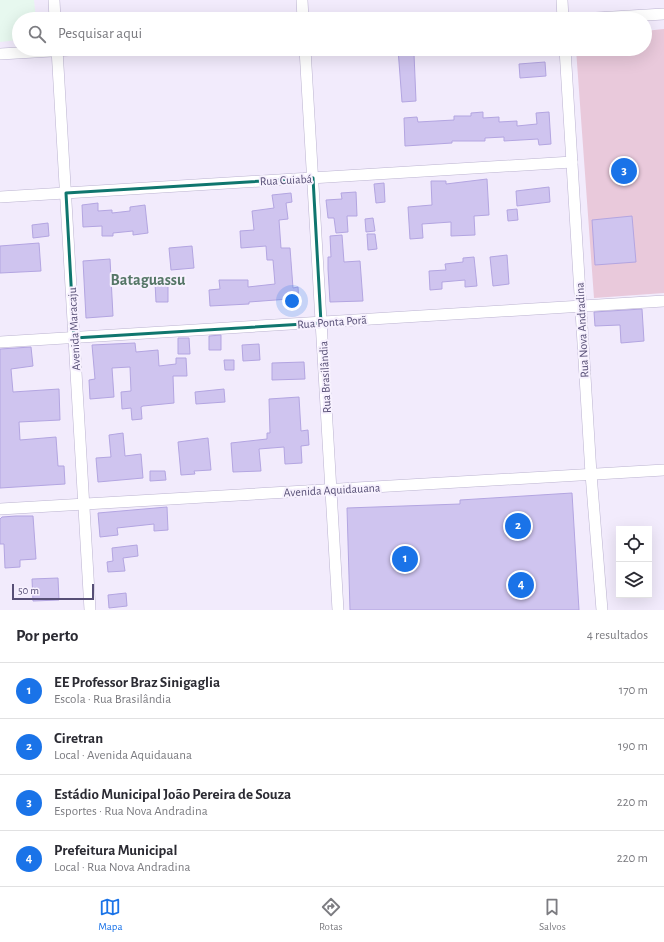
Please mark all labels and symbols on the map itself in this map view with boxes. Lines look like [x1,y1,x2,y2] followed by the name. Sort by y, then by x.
[611,156,637,186] pin: 3
[260,173,313,187] street label: Rua Cuiabá
[111,272,186,288] district label: Bataguassu
[573,282,590,378] street label: Rua Nova Andradina
[66,287,83,371] street label: Avenida Maracaju
[282,291,302,311] your location
[297,314,368,330] street label: Rua Ponta Porã
[317,340,333,413] street label: Rua Brasilândia
[283,481,381,499] street label: Avenida Aquidauana
[505,511,531,541] pin: 2
[392,544,418,574] pin: 1
[508,570,534,600] pin: 4
[12,582,94,601] scale bar

